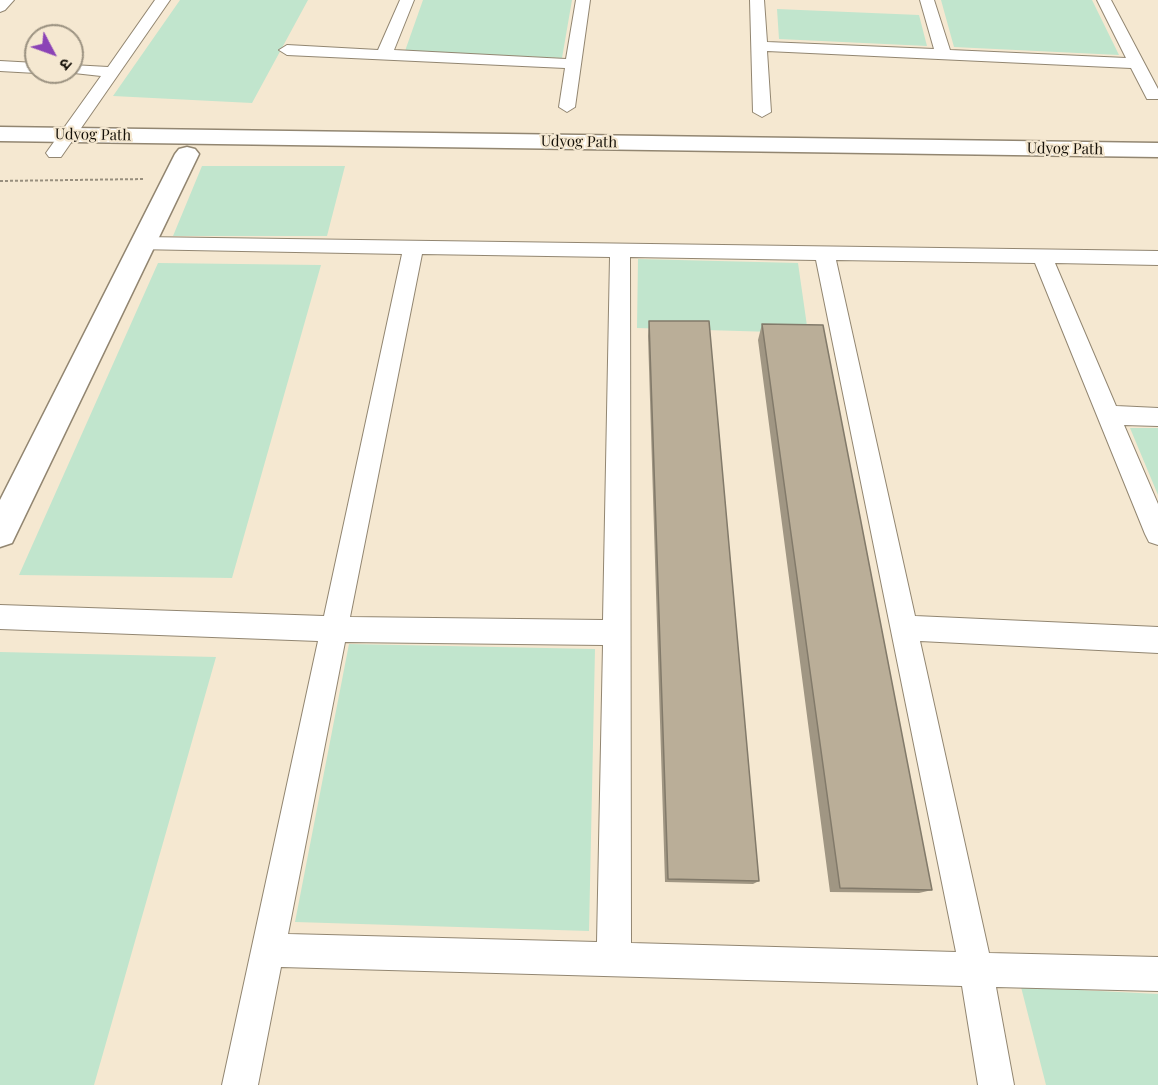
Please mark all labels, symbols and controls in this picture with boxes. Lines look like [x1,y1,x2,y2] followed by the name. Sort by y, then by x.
[24,24,84,84] north arrow
[55,54,77,75] text: उ
[55,125,131,145] street label: Udyog Path
[541,132,617,152] street label: Udyog Path
[1027,139,1103,159] street label: Udyog Path

